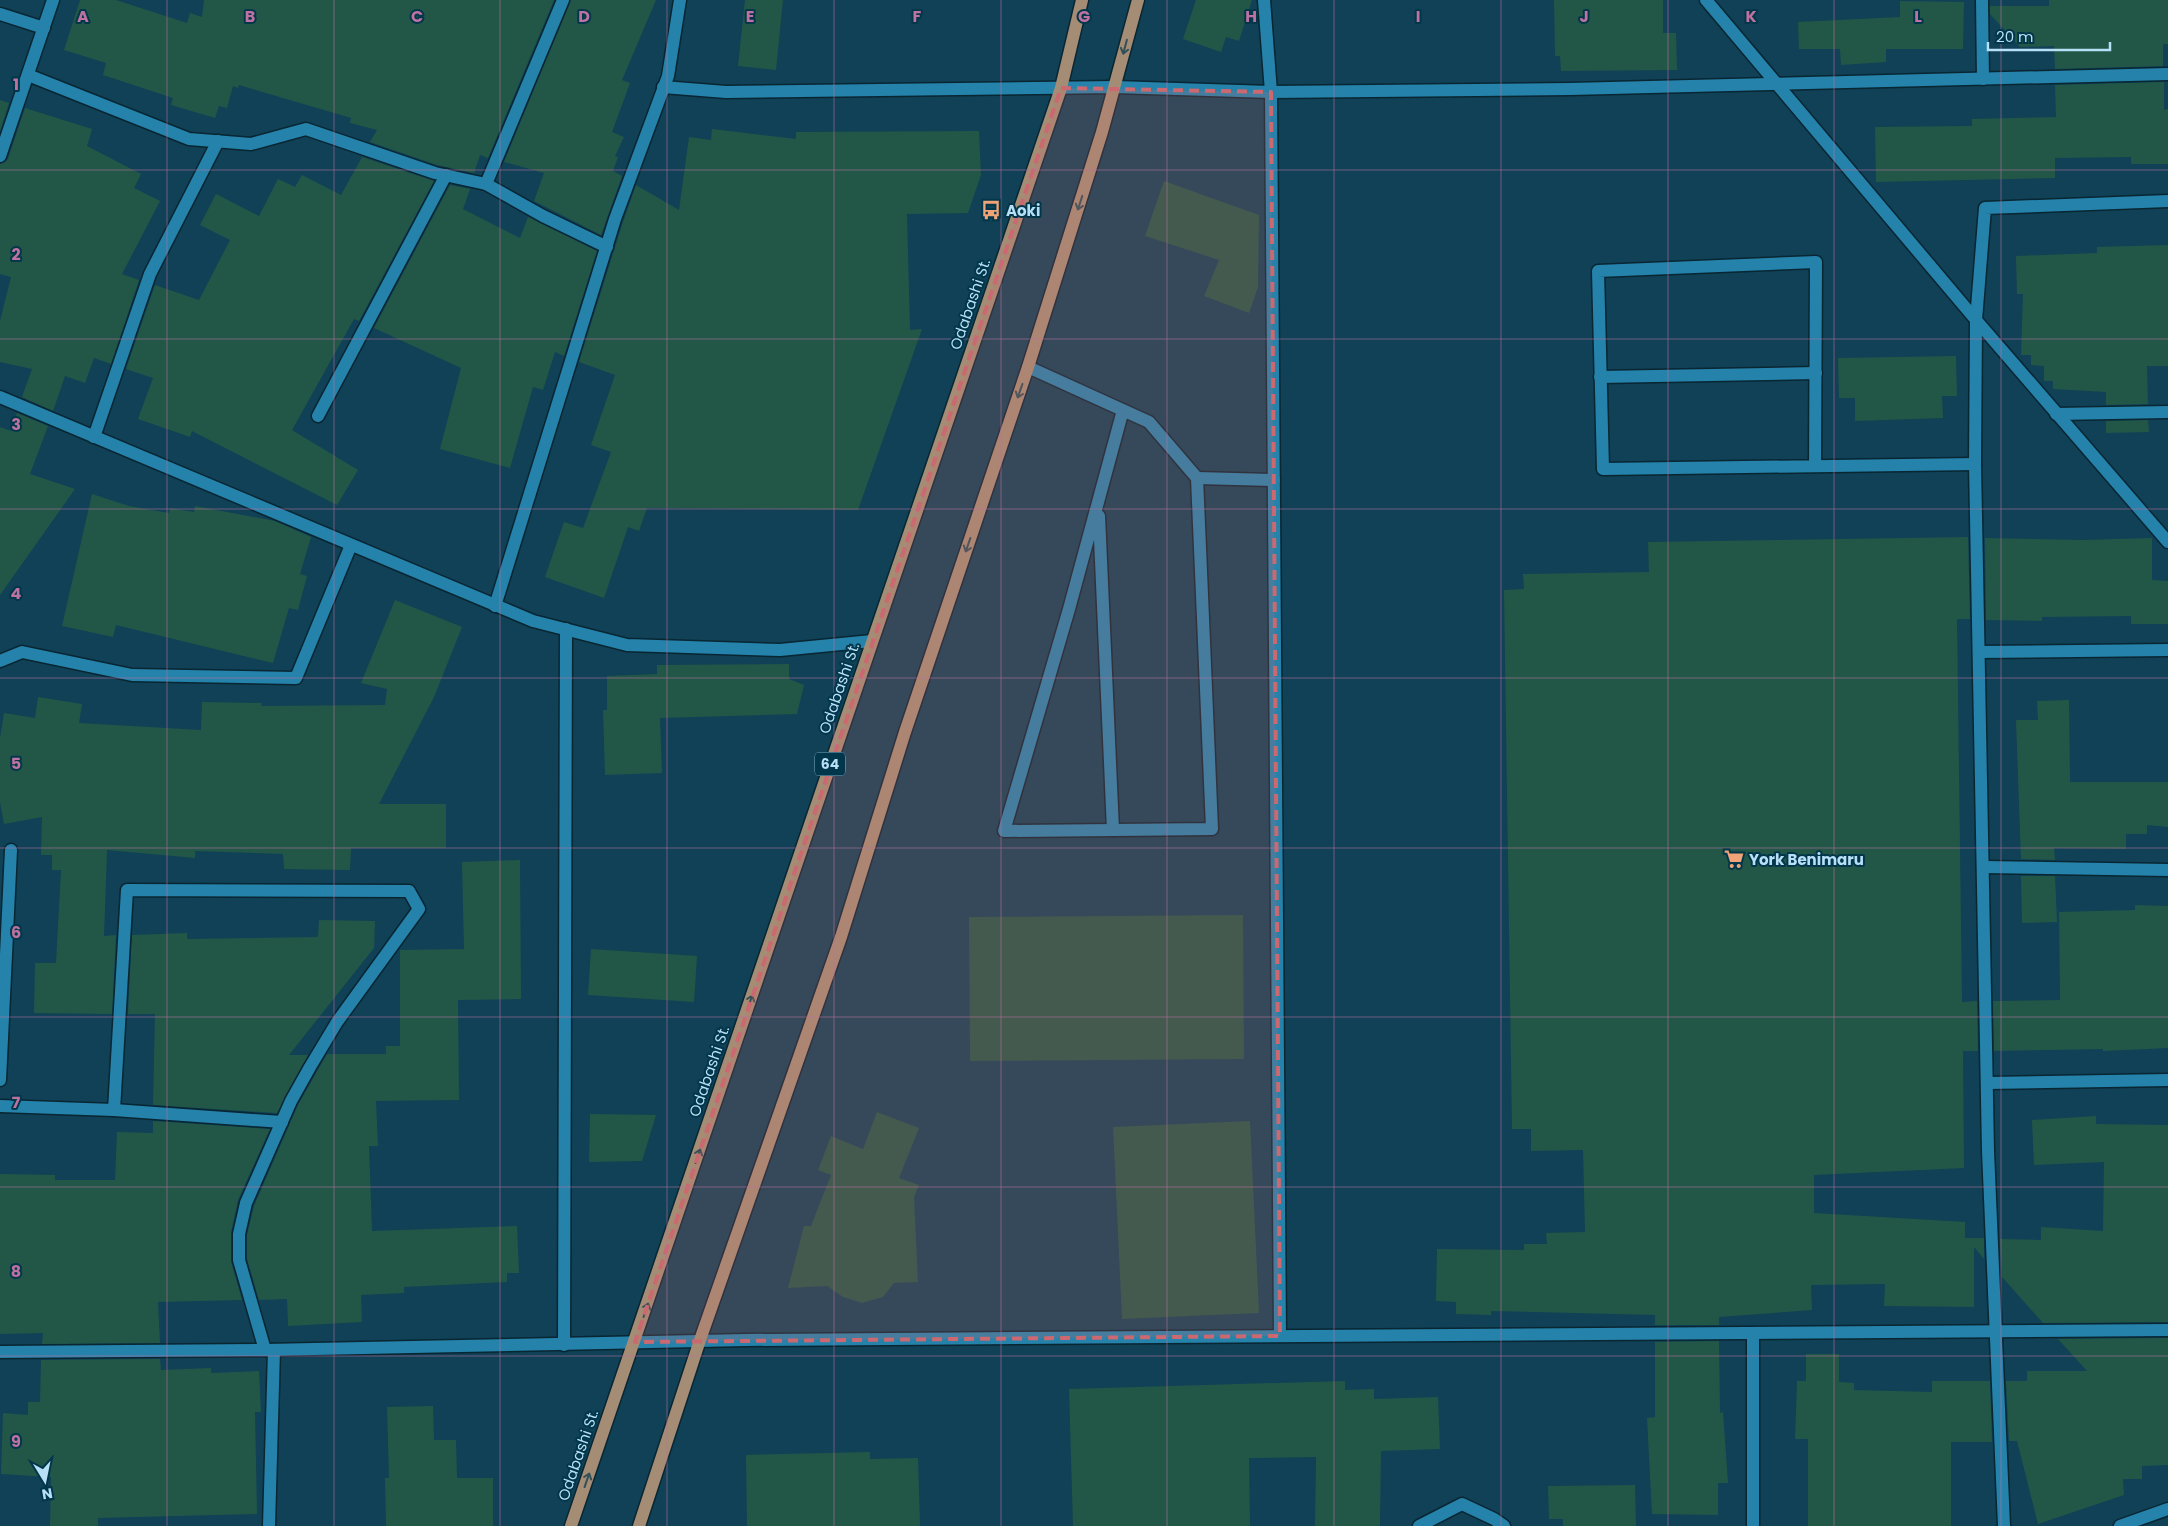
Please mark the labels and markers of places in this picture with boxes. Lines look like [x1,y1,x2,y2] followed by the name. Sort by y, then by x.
[980,199,1002,221] bus stop icon: Aoki
[1006,200,1040,221] place label: Aoki
[1723,848,1745,870] supermarket icon: York Benimaru
[1749,849,1864,870] place label: York Benimaru

